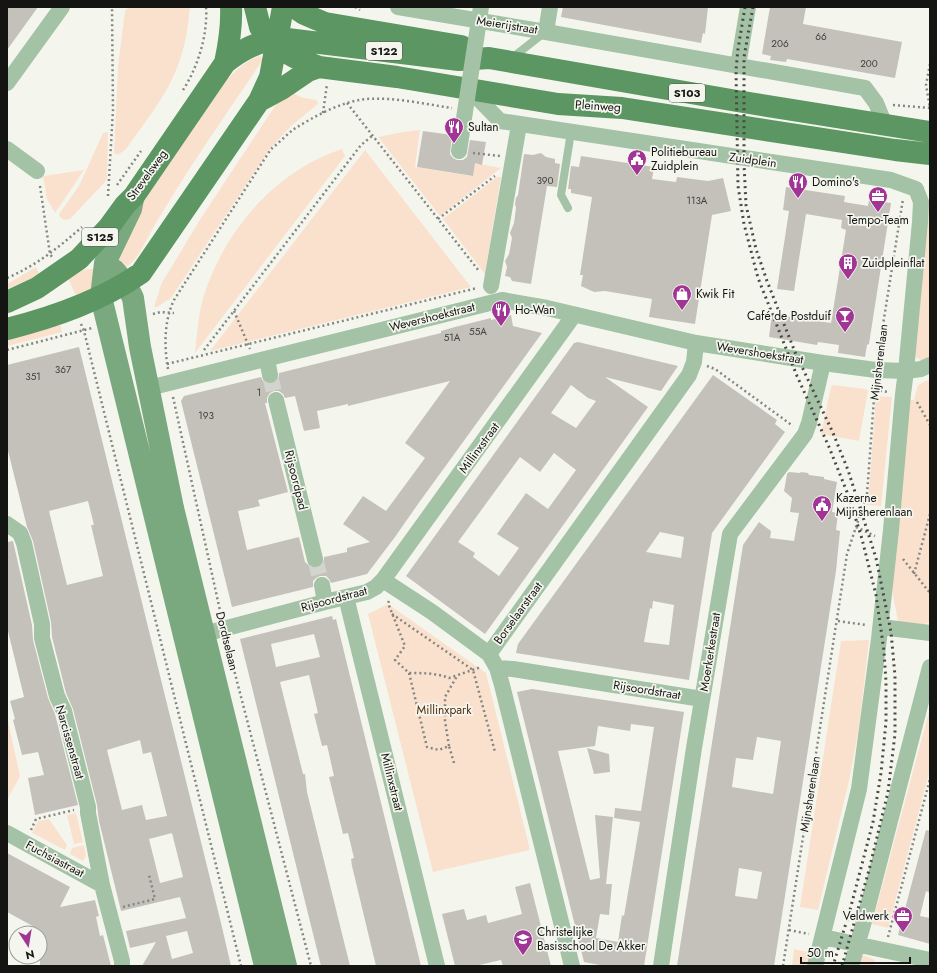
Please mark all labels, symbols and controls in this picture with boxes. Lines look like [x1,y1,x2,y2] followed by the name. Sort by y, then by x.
[475,11,539,39] street label: Meierijstraat
[815,29,827,44] house number: 66
[771,36,789,51] house number: 206
[366,42,402,60] road number: S122
[860,56,878,71] house number: 200
[669,84,705,102] road number: S103
[574,95,622,117] street label: Pleinweg
[443,116,465,144] restaurant icon: Sultan
[468,118,499,136] place label: Sultan
[651,143,717,175] place label: Politiebureau Zuidplein
[122,146,172,204] street label: Strevelsweg
[626,148,648,176] public building icon: Politiebureau Zuidplein
[728,148,778,172] street label: Zuidplein
[787,171,809,199] restaurant icon: Domino's
[536,173,554,188] house number: 390
[812,173,859,191] place label: Domino's
[867,185,889,213] office icon: Tempo-Team
[687,193,708,208] house number: 113A
[847,211,909,229] place label: Tempo-Team
[82,228,118,246] road number: S125
[837,252,859,280] building icon: Zuidpleinflat
[862,254,925,272] place label: Zuidpleinflat
[671,283,693,311] shop icon: Kwik Fit
[696,285,734,303] place label: Kwik Fit
[387,298,477,336] street label: Wevershoekstraat
[490,299,512,327] restaurant icon: Ho-Wan
[515,301,555,319] place label: Ho-Wan
[834,305,856,333] bar icon: Café de Postduif
[747,307,832,325] place label: Café de Postduif
[865,323,893,401] street label: Mijnsherenlaan
[469,324,487,339] house number: 55A
[444,330,461,345] house number: 51A
[715,337,805,369] street label: Wevershoekstraat
[55,362,72,377] house number: 367
[25,369,41,384] house number: 351
[257,385,261,400] house number: 1
[198,408,214,423] house number: 193
[454,419,504,477] street label: Millinxstraat
[280,448,312,512] street label: Rijsoordpad
[836,489,912,521] place label: Kazerne Mijnsherenlaan
[811,494,833,522] public building icon: Kazerne Mijnsherenlaan
[489,578,547,648] street label: Borselaarstraat
[299,581,369,616] street label: Rijsoordstraat
[211,610,243,672] street label: Dordtselaan
[695,611,725,693] street label: Moerkerkestraat
[612,676,682,704] street label: Rijsoordstraat
[417,701,472,719] park label: Millinxpark
[51,703,89,781] street label: Narcissenstraat
[376,751,408,813] street label: Millinxstraat
[795,755,825,833] street label: Mijnsherenlaan
[22,836,88,882] street label: Fuchsiastraat
[892,905,914,933] office icon: Veldwerk
[843,907,890,925] place label: Veldwerk
[537,923,646,955] place label: Christelijke Basisschool De Akker
[8,925,48,965] north arrow
[512,928,534,956] school or university icon: Christelijke Basisschool De Akker
[801,939,910,965] scale bar
[807,944,834,962] text: 50 m
[24,946,36,964] text: N

